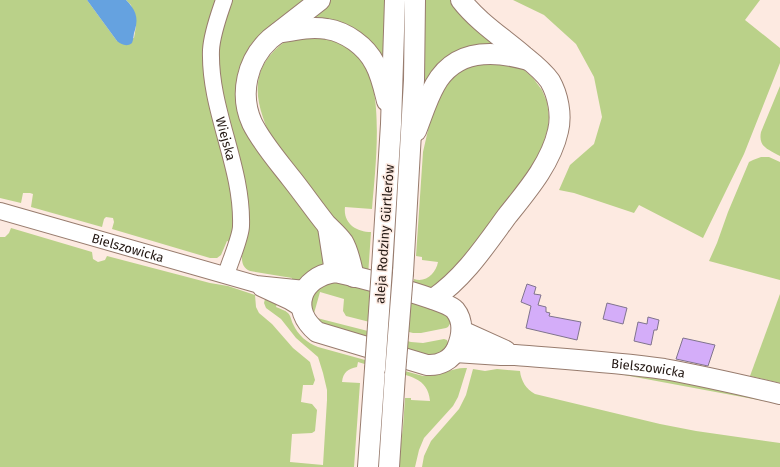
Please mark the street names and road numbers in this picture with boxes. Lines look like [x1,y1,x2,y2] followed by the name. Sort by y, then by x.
[213,115,239,162] street label: Wiejska
[372,163,397,304] street label: aleja Rodziny Gürtlerów
[90,231,166,265] street label: Bielszowicka
[611,356,686,381] street label: Bielszowicka

